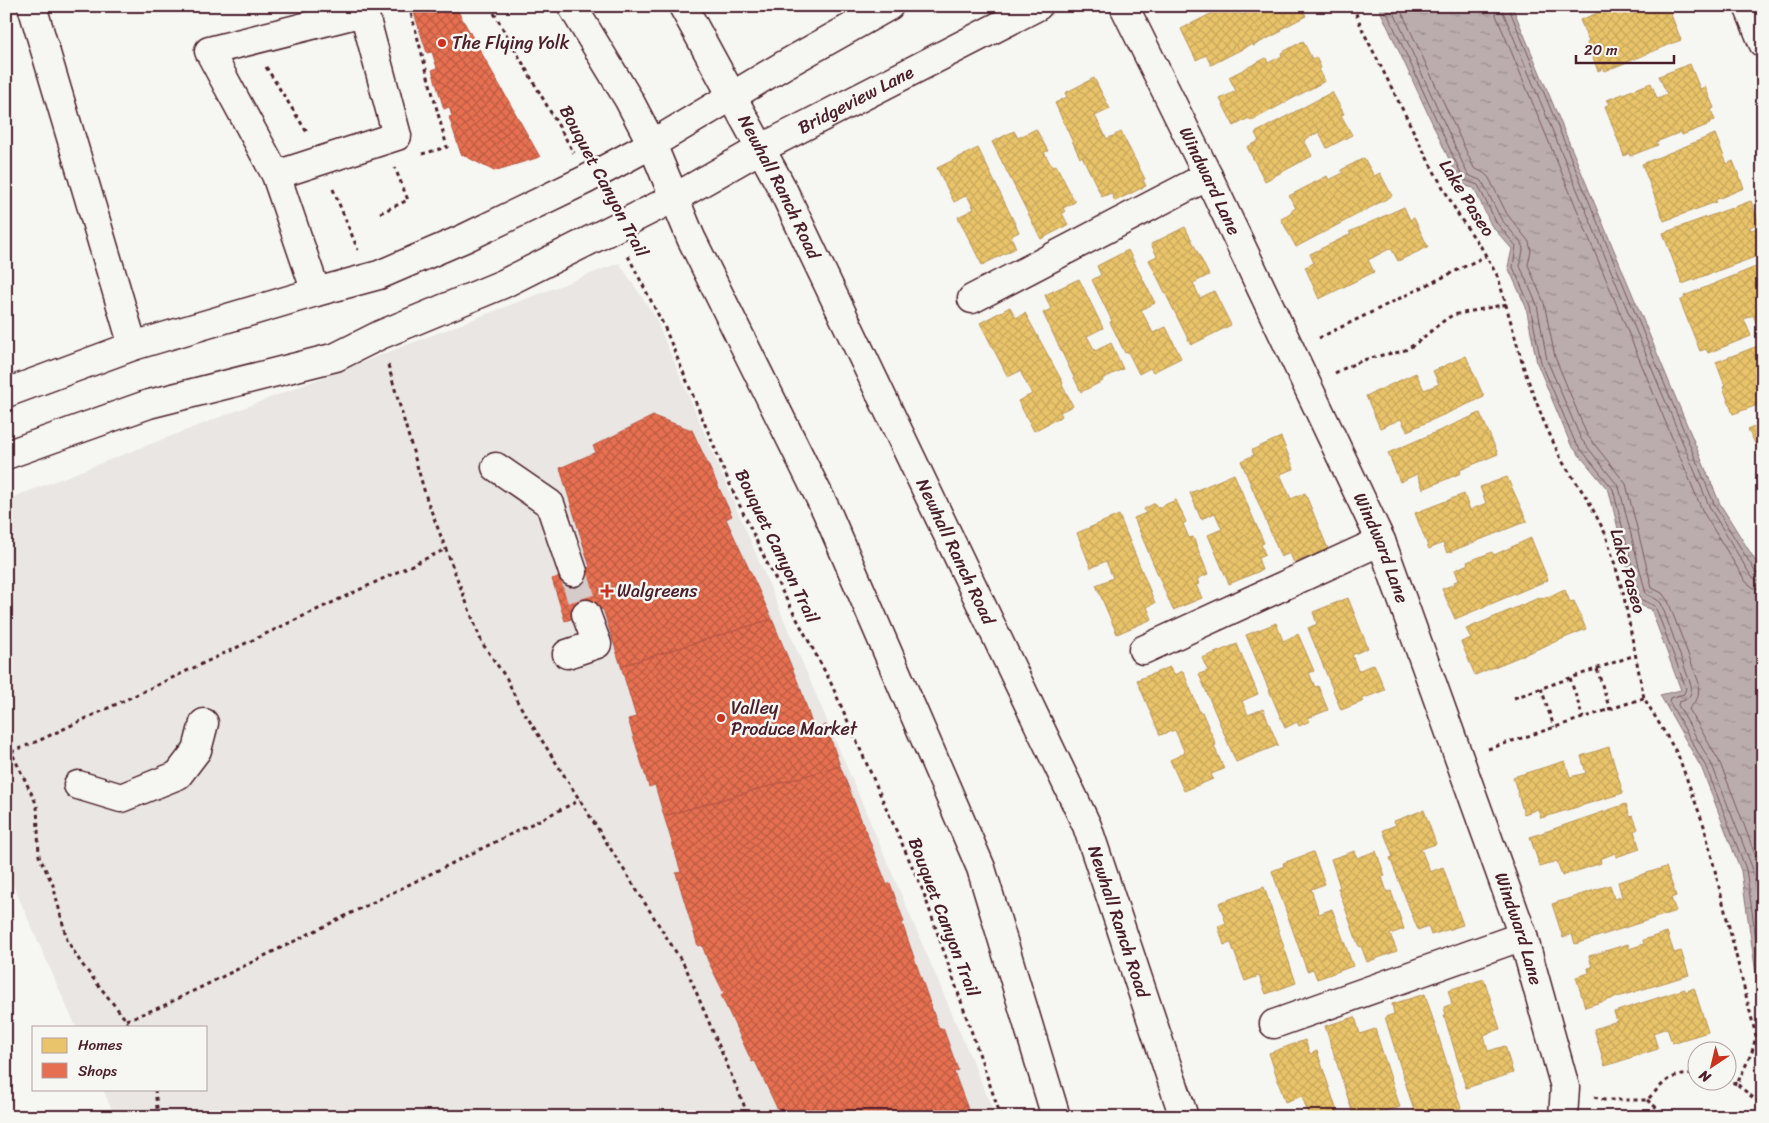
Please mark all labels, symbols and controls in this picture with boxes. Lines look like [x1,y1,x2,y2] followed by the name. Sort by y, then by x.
[452,27,570,59] place label: The Flying Yolk
[1576,32,1674,64] scale bar
[436,37,448,49] marker: The Flying Yolk
[1584,37,1618,63] text: 20 m
[792,56,920,143] street label: Bridgeview Lane
[550,99,658,264] street label: Bouquet Canyon Trail
[729,109,830,266] street label: Newhall Ranch Road
[1170,121,1250,241] street label: Windward Lane
[1430,153,1504,243] street label: Lake Paseo
[726,463,829,630] street label: Bouquet Canyon Trail
[907,473,1005,631] street label: Newhall Ranch Road
[1344,487,1418,608] street label: Windward Lane
[1601,525,1655,617] street label: Lake Paseo
[617,575,698,607] place label: Walgreens
[601,585,613,597] marker: Walgreens
[731,692,858,745] place label: Valley Produce Market
[715,712,727,724] marker: Valley Produce Market
[899,833,989,1002] street label: Bouquet Canyon Trail
[1078,841,1160,1003] street label: Newhall Ranch Road
[1485,867,1552,989] street label: Windward Lane
[32,1026,208,1090] legend
[78,1032,122,1058] text: Homes
[1686,1040,1736,1090] north arrow
[78,1058,118,1084] text: Shops
[1693,1063,1717,1090] text: N

